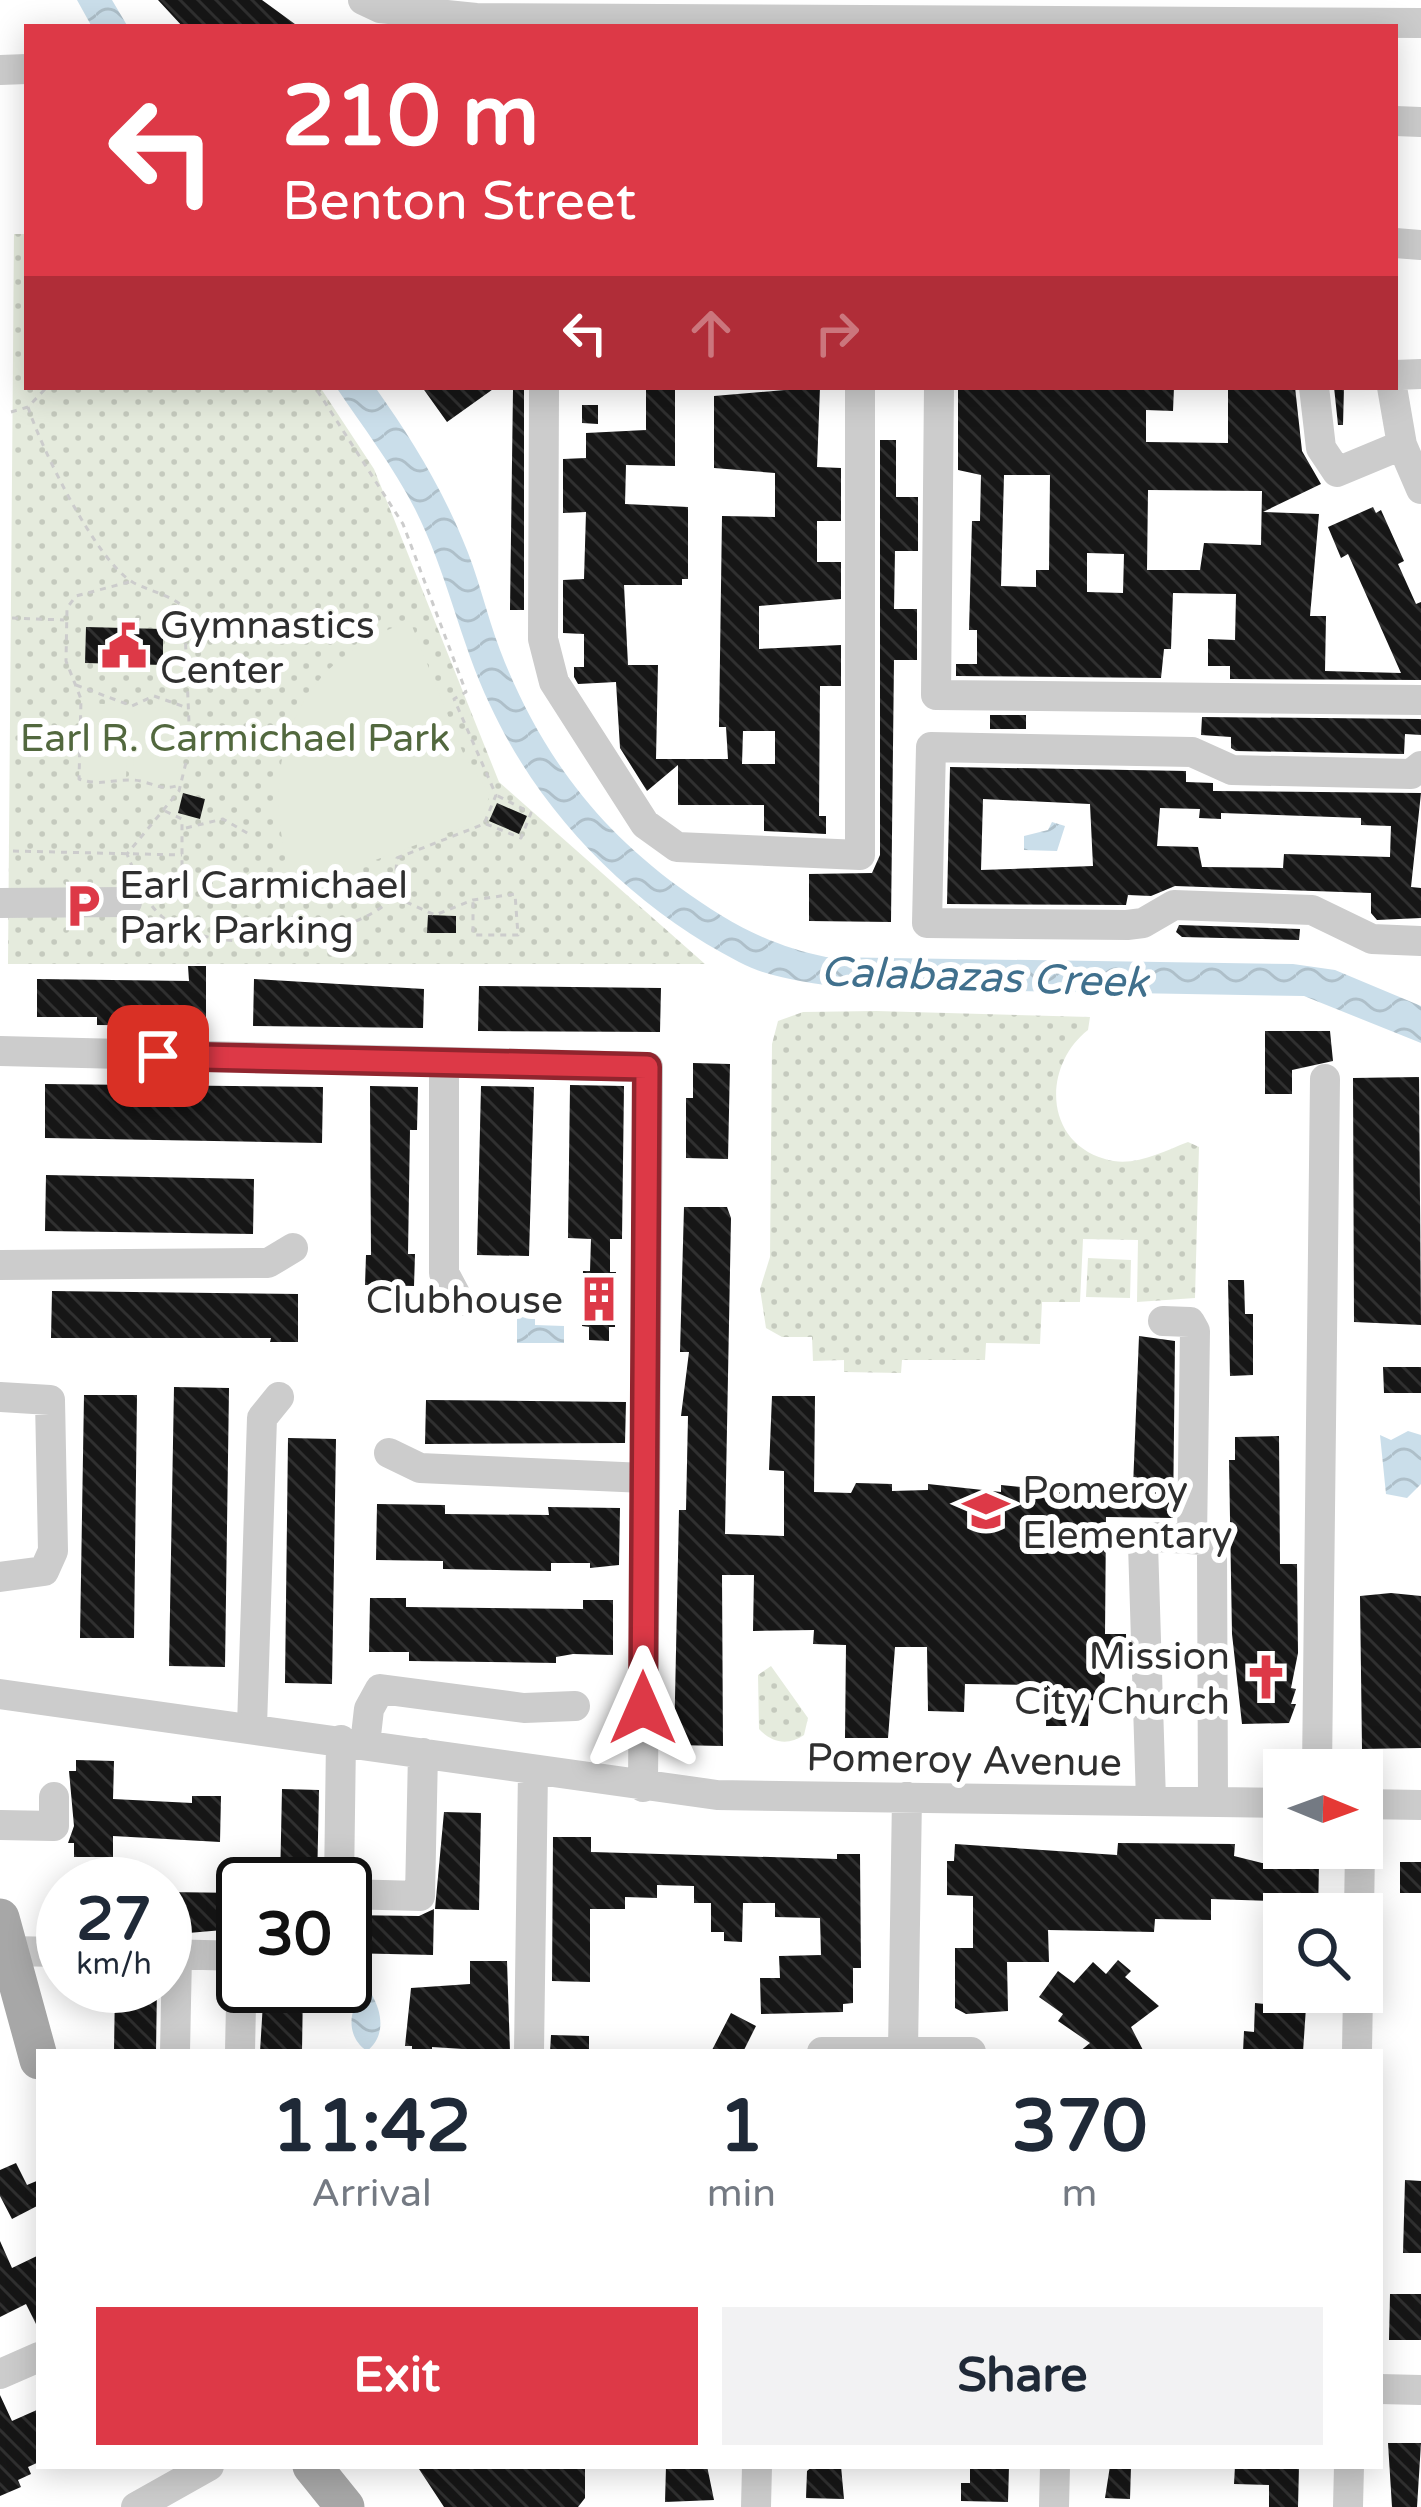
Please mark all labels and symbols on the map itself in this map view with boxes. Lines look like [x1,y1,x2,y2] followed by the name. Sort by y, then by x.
[160,602,375,694] place label: Gymnastics Center
[99,621,149,671] public building icon: Gymnastics Center
[20,715,450,762] park label: Earl R. Carmichael Park
[119,862,408,954] place label: Earl Carmichael Park Parking
[58,881,108,931] parking icon: Earl Carmichael Park Parking
[819,946,1152,1009] water label: Calabazas Creek
[107,1005,209,1107] pin
[574,1274,624,1324] building icon: Clubhouse
[366,1277,563,1324] place label: Clubhouse
[1022,1467,1233,1559] place label: Pomeroy Elementary
[961,1486,1011,1536] school or university icon: Pomeroy Elementary
[1014,1633,1230,1725] place label: Mission City Church
[580,1645,706,1771] position arrow
[1241,1652,1291,1702] church icon: Mission City Church
[806,1734,1122,1787] street label: Pomeroy Avenue
[1263,1749,1383,1869] north arrow
[216,1857,372,2013] speed limit sign: 30

